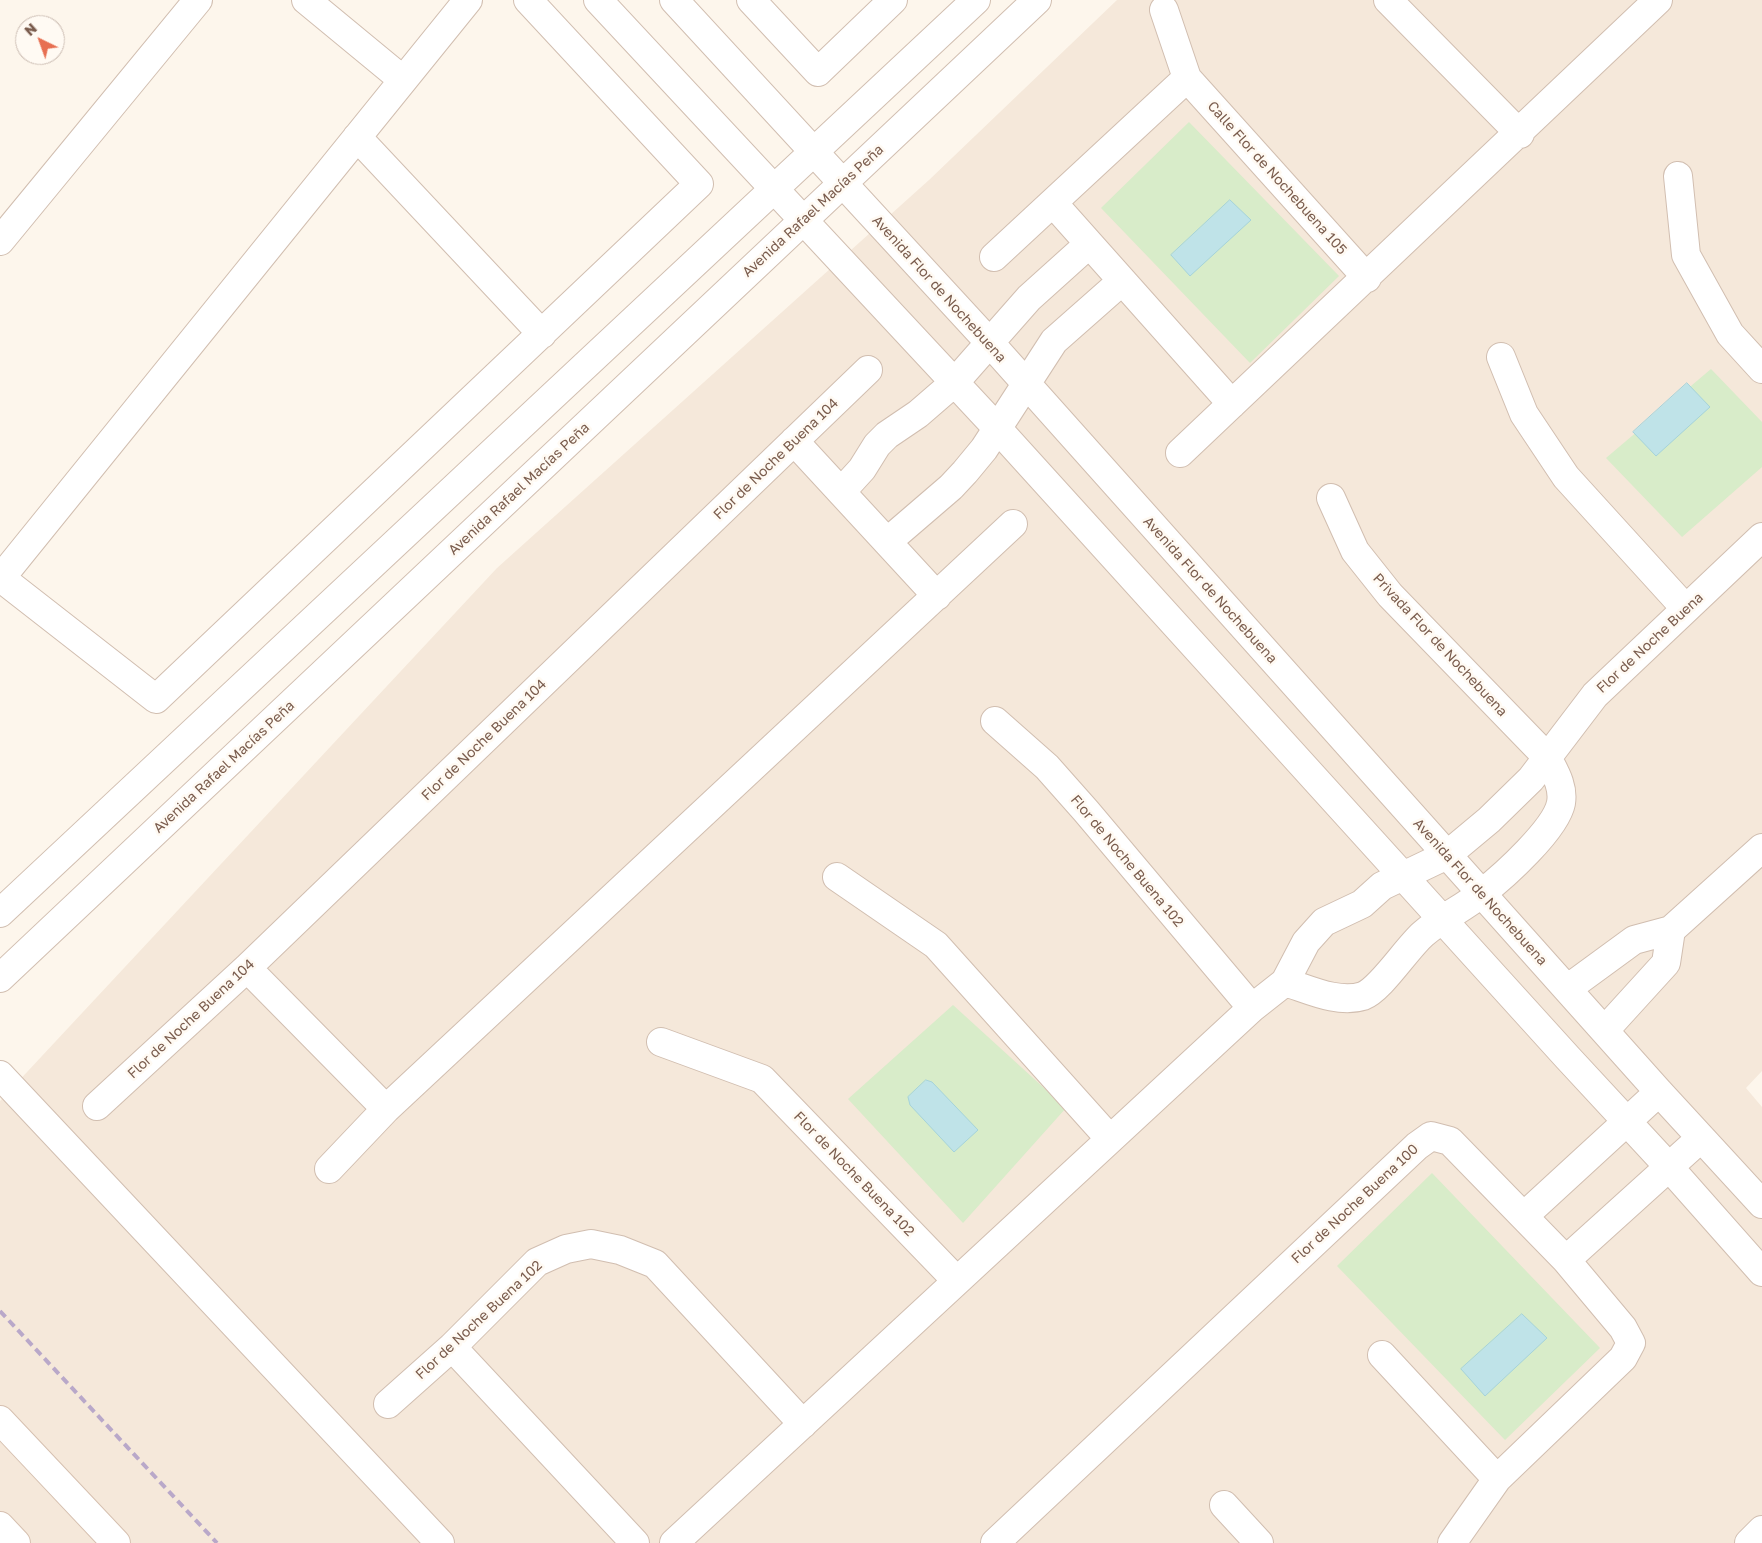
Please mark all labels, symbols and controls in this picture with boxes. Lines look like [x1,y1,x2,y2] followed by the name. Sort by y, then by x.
[15,15,65,65] north arrow
[21,19,40,39] text: N
[1204,98,1350,258] street label: Calle Flor de Nochebuena 105
[739,141,887,281] street label: Avenida Rafael Macías Peña
[869,212,1009,366] street label: Avenida Flor de Nochebuena
[710,395,842,523] street label: Flor de Noche Buena 104
[445,419,593,559] street label: Avenida Rafael Macías Peña
[1140,513,1280,667] street label: Avenida Flor de Nochebuena
[1369,570,1511,720] street label: Privada Flor de Nochebuena
[1593,589,1707,697] street label: Flor de Noche Buena
[418,676,550,804] street label: Flor de Noche Buena 104
[150,697,298,837] street label: Avenida Rafael Macías Peña
[1067,792,1187,930] street label: Flor de Noche Buena 102
[1410,815,1550,969] street label: Avenida Flor de Nochebuena
[124,956,258,1082] street label: Flor de Noche Buena 104
[790,1108,918,1240] street label: Flor de Noche Buena 102
[1288,1141,1422,1267] street label: Flor de Noche Buena 100
[412,1257,546,1383] street label: Flor de Noche Buena 102

